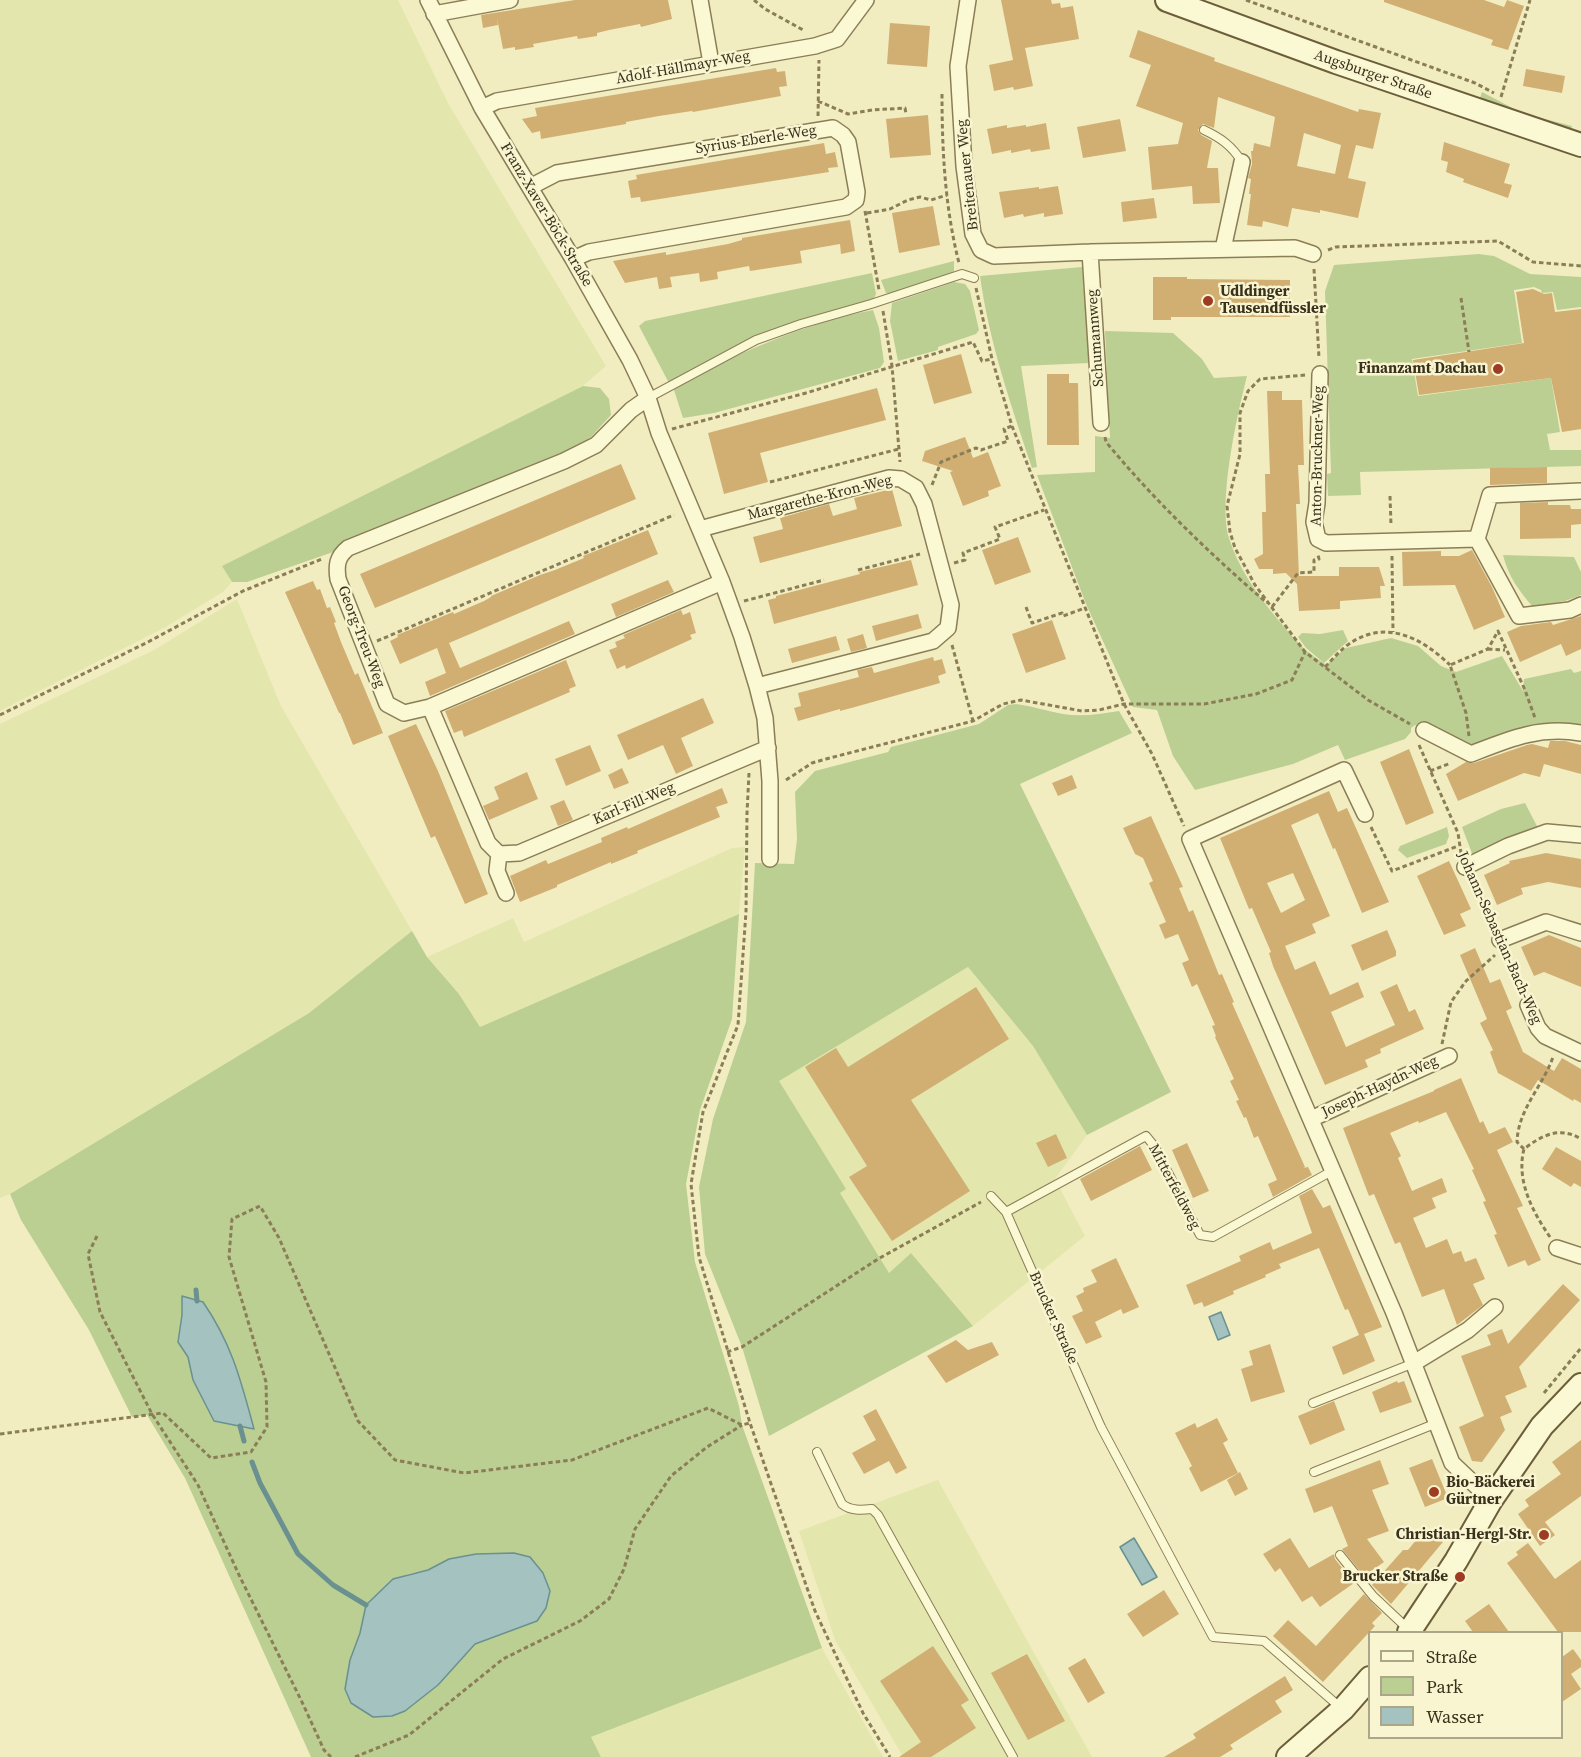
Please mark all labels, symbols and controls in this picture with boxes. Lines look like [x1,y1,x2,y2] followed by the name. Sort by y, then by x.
[1312,46,1434,104] street label: Augsburger Straße
[615,47,751,89] street label: Adolf-Hällmayr-Weg
[953,118,983,232] street label: Breitenauer Weg
[694,122,818,158] street label: Syrius-Eberle-Weg
[496,140,596,290] street label: Franz-Xaver-Böck-Straße
[1220,283,1326,318] place label: Udldinger Tausendfüssler
[1084,289,1108,387] street label: Schumannweg
[1201,294,1215,308] marker: Udldinger Tausendfüssler
[1358,360,1486,378] place label: Finanzamt Dachau
[1491,362,1505,376] marker: Finanzamt Dachau
[1308,386,1328,526] street label: Anton-Bruckner-Weg
[746,471,894,525] street label: Margarethe-Kron-Weg
[333,583,389,691] street label: Georg-Treu-Weg
[590,779,678,829] street label: Karl-Fill-Weg
[1453,849,1545,1027] street label: Johann-Sebastian-Bach-Weg
[1319,1052,1441,1122] street label: Joseph-Haydn-Weg
[1144,1141,1204,1233] street label: Mitterfeldweg
[1025,1269,1081,1367] street label: Brucker Straße
[1446,1474,1535,1509] place label: Bio-Bäckerei Gürtner
[1427,1485,1441,1499] marker: Bio-Bäckerei Gürtner
[1396,1526,1532,1544] place label: Christian-Hergl-Str.
[1537,1528,1551,1542] marker: Christian-Hergl-Str.
[1343,1568,1448,1586] place label: Brucker Straße
[1453,1570,1467,1584] marker: Brucker Straße
[1368,1631,1563,1739] legend
[1426,1644,1477,1669] text: Straße
[1426,1674,1463,1699] text: Park
[1426,1704,1484,1729] text: Wasser

